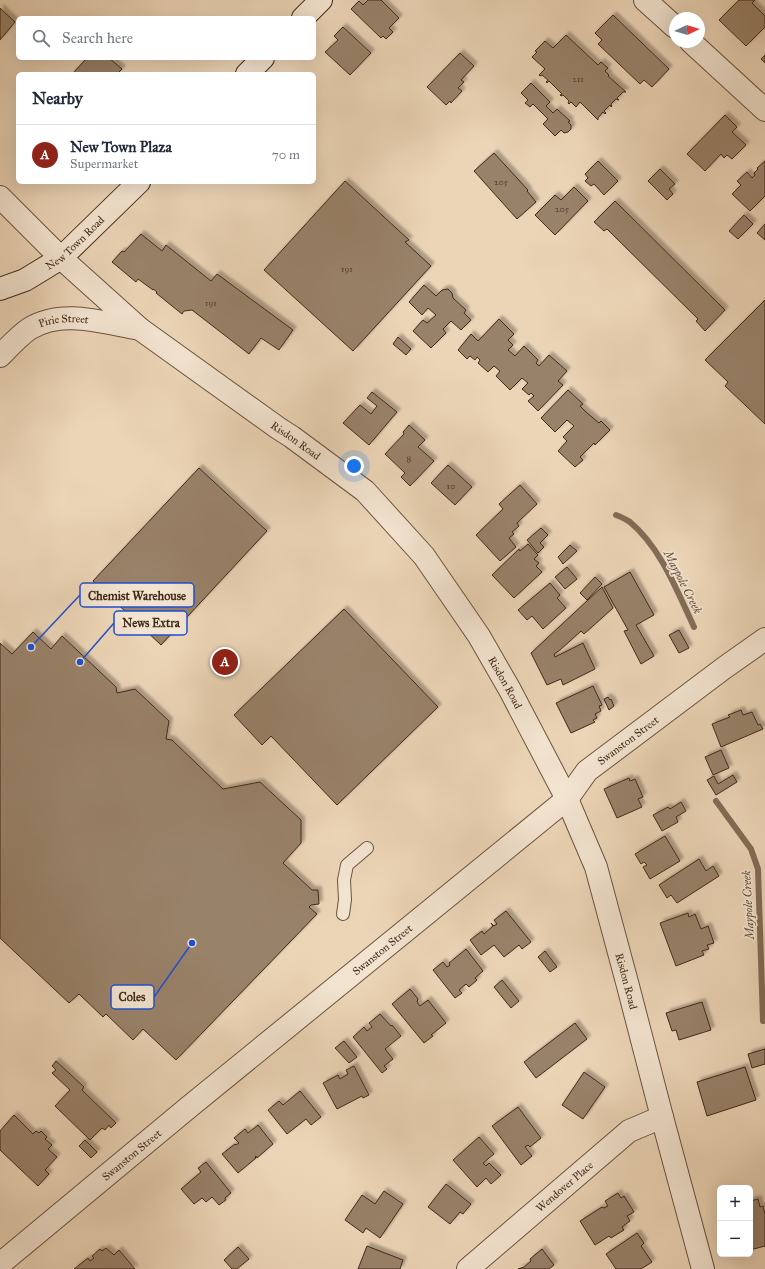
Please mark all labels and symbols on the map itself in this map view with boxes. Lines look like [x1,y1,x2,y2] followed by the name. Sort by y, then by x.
[669,12,705,48] north arrow
[572,73,584,84] house number: 211
[494,176,509,187] house number: 205
[555,203,570,214] house number: 205
[43,213,107,272] street label: New Town Road
[341,263,353,274] house number: 191
[205,297,217,308] house number: 191
[36,312,90,330] street label: Pirie Street
[268,419,324,463] street label: Risdon Road
[407,453,412,464] house number: 8
[344,456,364,476] your location
[447,480,455,491] house number: 10
[660,547,705,617] water label: Maypole Creek
[80,583,194,607] callout: Chemist Warehouse
[88,589,186,603] text: Chemist Warehouse
[114,611,187,635] callout: News Extra
[122,616,181,630] text: News Extra
[212,647,238,677] pin: A
[486,654,525,711] street label: Risdon Road
[595,713,661,767] street label: Swanston Street
[739,869,758,941] water label: Maypole Creek
[350,921,415,978] street label: Swanston Street
[613,952,640,1011] street label: Risdon Road
[111,985,154,1009] callout: Coles
[119,990,146,1004] text: Coles
[99,1126,164,1183] street label: Swanston Street
[533,1158,596,1214] street label: Wendover Place

